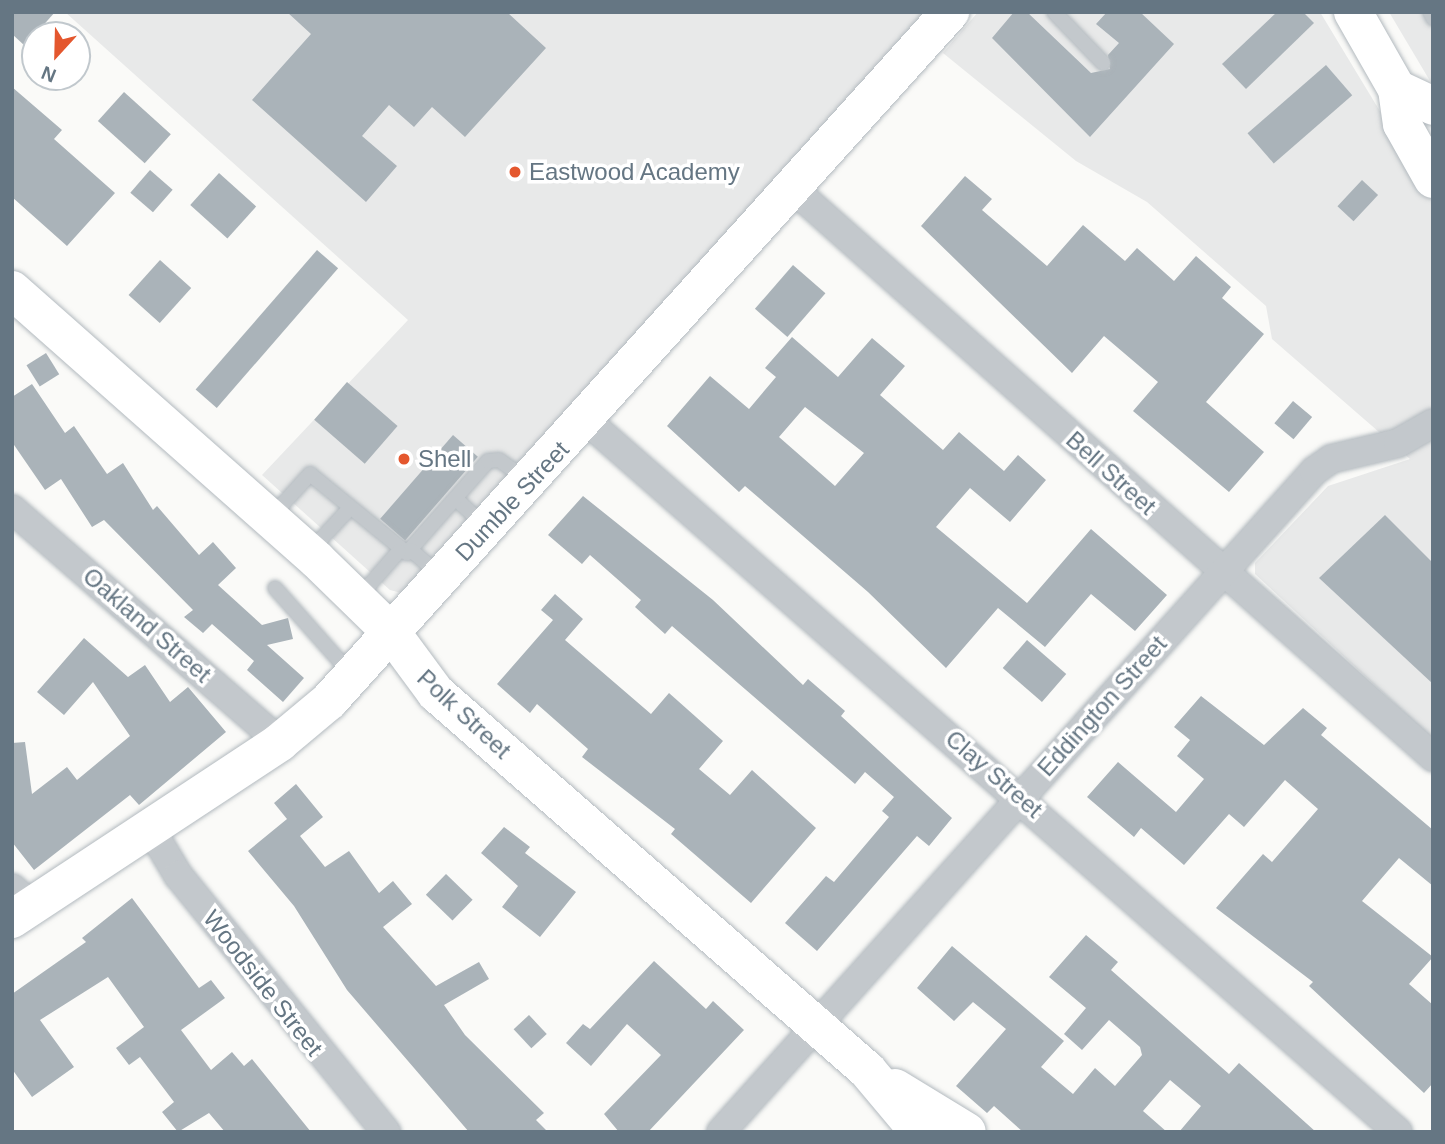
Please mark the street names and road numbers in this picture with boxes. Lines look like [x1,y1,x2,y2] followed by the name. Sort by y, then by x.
[1060,425,1162,521] street label: Bell Street
[449,435,575,567] street label: Dumble Street
[77,562,217,688] street label: Oakland Street
[1031,630,1173,782] street label: Eddington Street
[411,663,517,765] street label: Polk Street
[940,724,1048,824] street label: Clay Street
[197,904,329,1062] street label: Woodside Street

